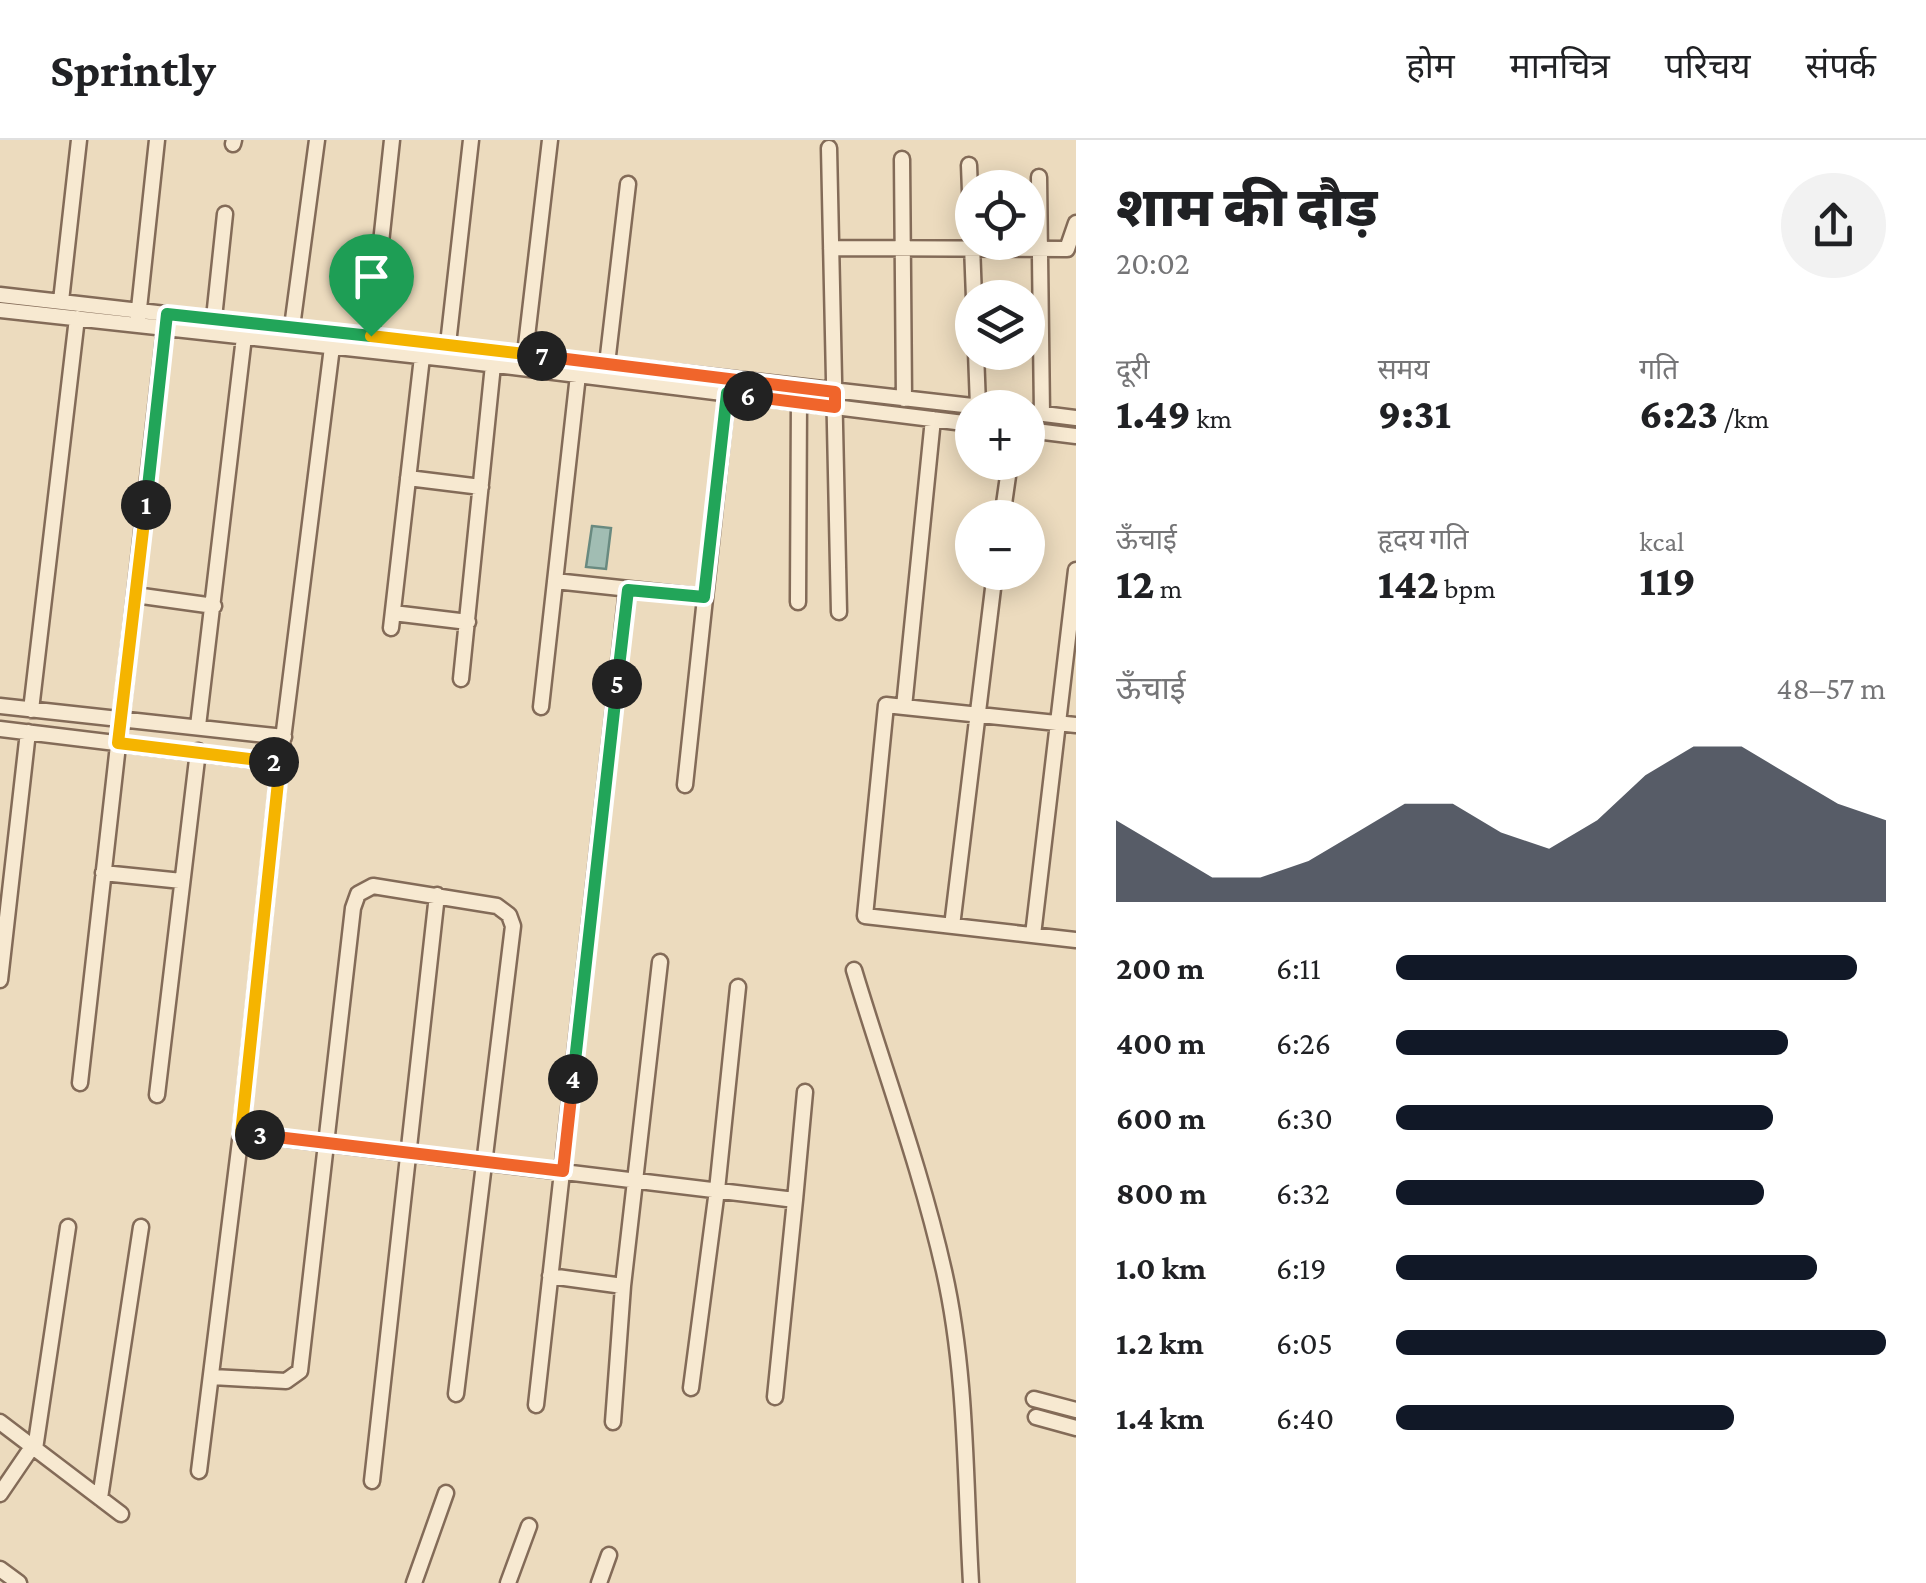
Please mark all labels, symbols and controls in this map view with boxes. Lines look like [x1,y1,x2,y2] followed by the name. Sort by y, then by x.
[50,43,216,96] text: Sprintly
[1406,47,1455,86] text: होम
[1510,47,1610,86] text: मानचित्र
[1665,47,1751,86] text: परिचय
[1806,47,1876,86] text: संपर्क
[955,170,1045,590] map controls
[955,170,1045,260] button: locate
[1781,173,1886,278] button: share
[1116,177,1377,238] text: शाम की दौड़
[329,234,414,337] pin
[1116,245,1190,281] text: 20:02
[344,249,399,304] icon: arrive
[955,280,1045,370] button: layers
[517,331,567,381] pin: 7
[535,340,549,371] text: 7
[1116,354,1150,385] text: दूरी
[1378,354,1430,385] text: समय
[1639,354,1678,385] text: गति
[723,371,773,421] pin: 6
[740,380,756,411] text: 6
[955,390,1045,480] button: +
[1116,390,1191,437] text: 1.49
[1378,390,1451,437] text: 9:31
[1639,390,1718,437] text: 6:23
[1191,403,1232,434] text: km
[1718,403,1769,434] text: /km
[121,480,171,530] pin: 1
[141,489,151,520] text: 1
[955,500,1045,590] button: −
[1116,524,1177,555] text: ऊँचाई
[1378,524,1468,555] text: हृदय गति
[1639,526,1684,557] text: kcal
[1639,557,1696,604] text: 119
[1116,560,1154,607] text: 12
[1378,560,1439,607] text: 142
[1154,573,1182,604] text: m
[1439,573,1496,604] text: bpm
[592,659,642,709] pin: 5
[610,668,624,699] text: 5
[1116,670,1185,706] text: ऊँचाई
[1776,670,1886,706] text: 48–57 m
[249,737,299,787] pin: 2
[267,746,281,777] text: 2
[1116,950,1204,986] text: 200 m
[1276,950,1321,986] text: 6:11
[1116,1025,1205,1061] text: 400 m
[1276,1025,1331,1061] text: 6:26
[548,1054,598,1104] pin: 4
[565,1063,581,1094] text: 4
[1116,1100,1206,1136] text: 600 m
[1276,1100,1333,1136] text: 6:30
[235,1110,285,1160] pin: 3
[253,1119,267,1150] text: 3
[1116,1175,1207,1211] text: 800 m
[1276,1175,1330,1211] text: 6:32
[1116,1250,1206,1286] text: 1.0 km
[1276,1250,1326,1286] text: 6:19
[1116,1325,1204,1361] text: 1.2 km
[1276,1325,1333,1361] text: 6:05
[1116,1400,1204,1436] text: 1.4 km
[1276,1400,1334,1436] text: 6:40

